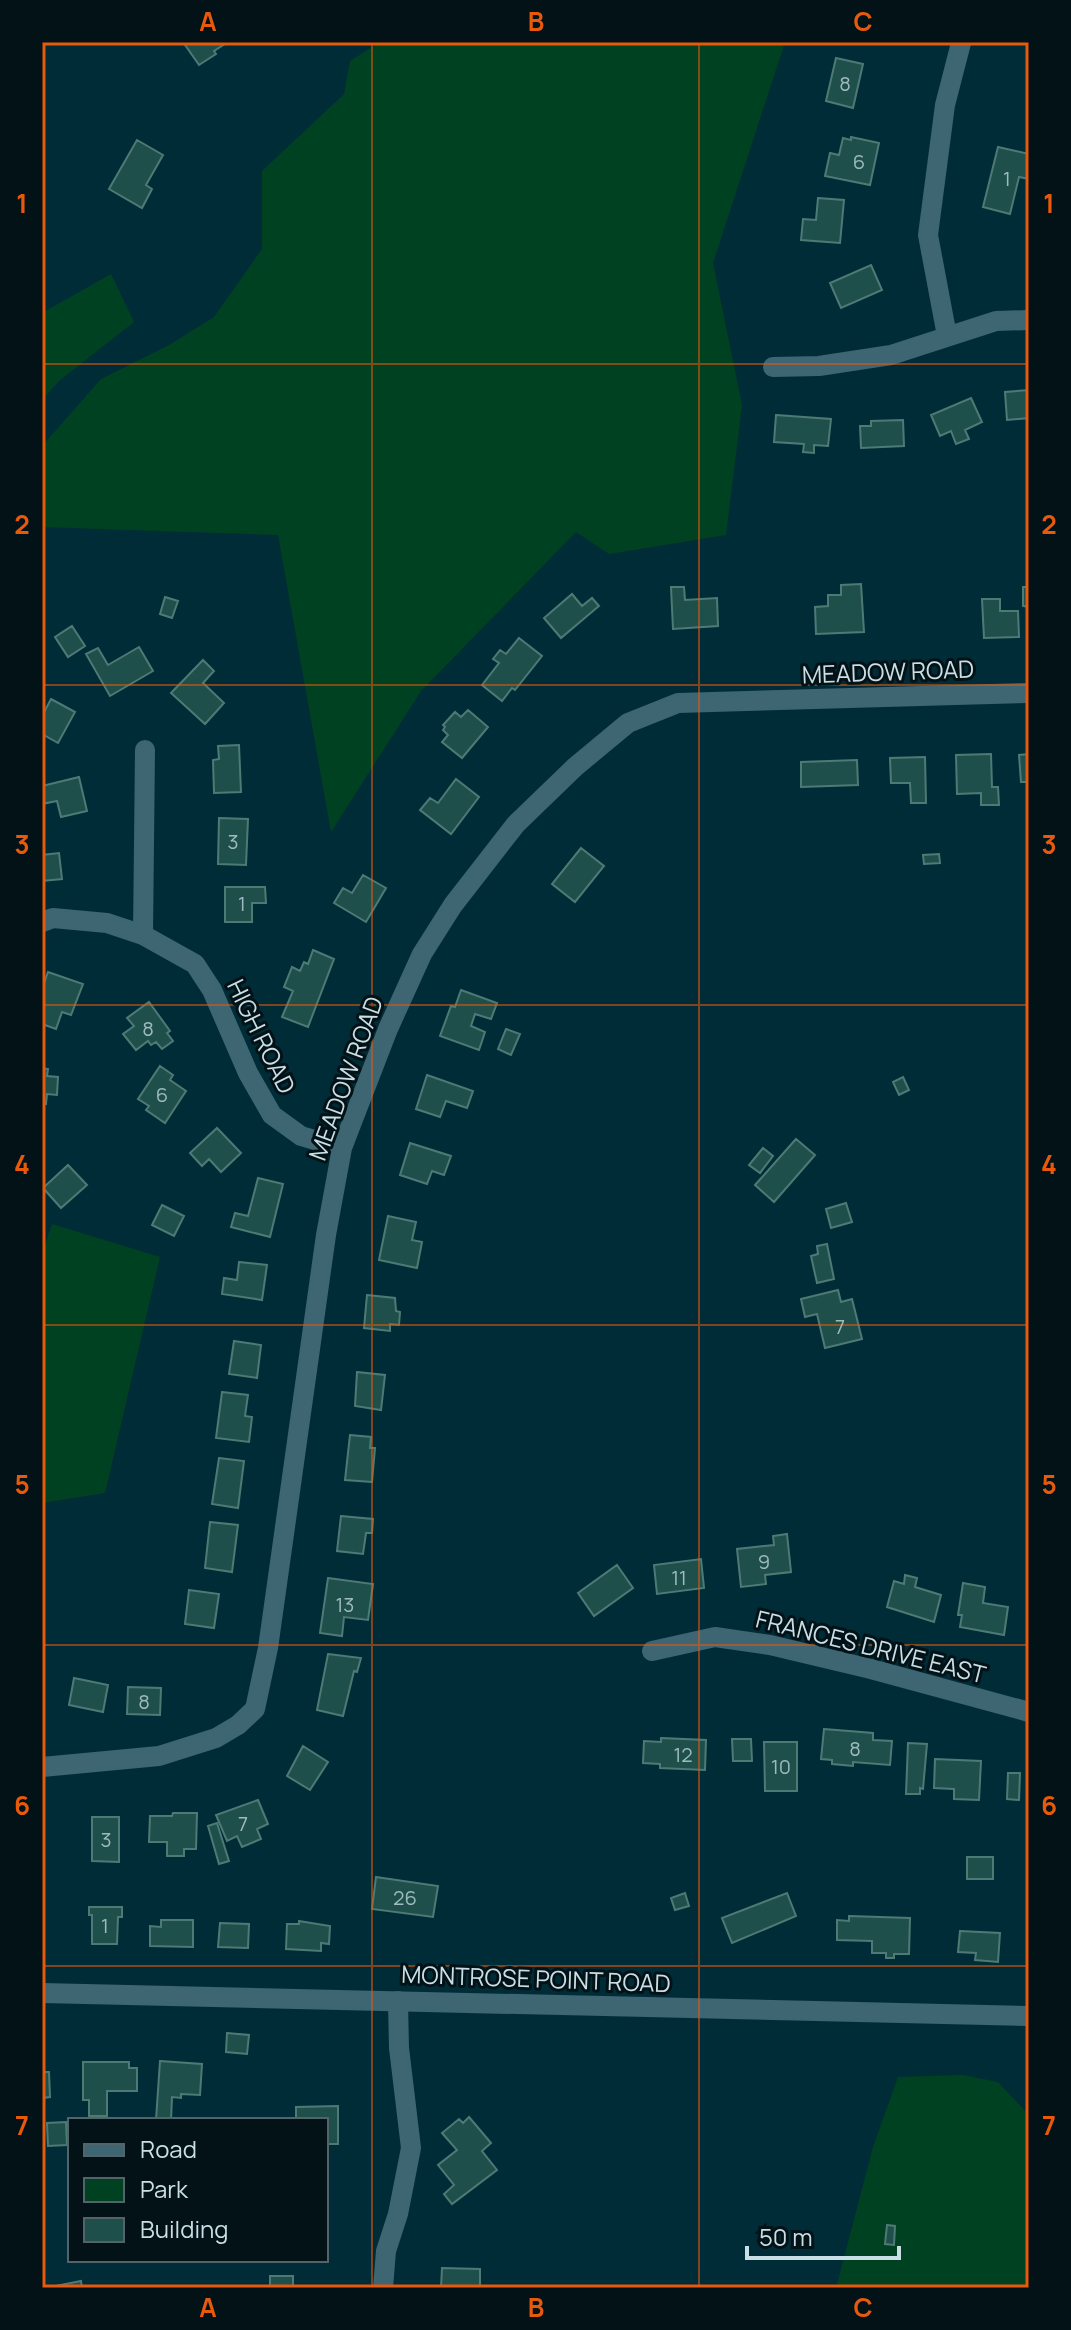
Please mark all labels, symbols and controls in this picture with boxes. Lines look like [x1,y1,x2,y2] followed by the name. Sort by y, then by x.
[199,3,217,39] text: A
[528,3,544,39] text: B
[853,3,873,39] text: C
[839,70,851,97] house number: 8
[853,148,865,175] house number: 6
[1003,165,1011,192] house number: 1
[16,185,28,221] text: 1
[1043,185,1055,221] text: 1
[14,506,30,542] text: 2
[1041,506,1057,542] text: 2
[801,652,975,690] street label: MEADOW ROAD
[14,826,30,862] text: 3
[1041,826,1057,862] text: 3
[227,828,239,855] house number: 3
[238,890,246,917] house number: 1
[220,973,304,1099] street label: HIGH ROAD
[300,991,390,1165] street label: MEADOW ROAD
[142,1015,154,1042] house number: 8
[156,1081,168,1108] house number: 6
[14,1146,30,1182] text: 4
[1041,1146,1057,1182] text: 4
[835,1313,845,1340] house number: 7
[14,1466,30,1502] text: 5
[1041,1466,1057,1502] text: 5
[758,1548,770,1575] house number: 9
[671,1564,687,1591] house number: 11
[336,1591,354,1618] house number: 13
[753,1601,990,1691] street label: FRANCES DRIVE EAST
[138,1688,150,1715] house number: 8
[849,1735,861,1762] house number: 8
[673,1741,693,1768] house number: 12
[771,1753,791,1780] house number: 10
[14,1787,30,1823] text: 6
[1041,1787,1057,1823] text: 6
[238,1810,248,1837] house number: 7
[100,1826,112,1853] house number: 3
[393,1884,417,1911] house number: 26
[101,1912,109,1939] house number: 1
[401,1957,671,1999] street label: MONTROSE POINT ROAD
[15,2107,29,2143] text: 7
[1042,2107,1056,2143] text: 7
[68,2118,328,2262] legend
[140,2132,197,2165] text: Road
[140,2172,189,2205] text: Park
[747,2210,899,2260] scale bar
[140,2212,228,2245] text: Building
[759,2220,813,2253] text: 50 m
[199,2289,217,2325] text: A
[528,2289,544,2325] text: B
[853,2289,873,2325] text: C

